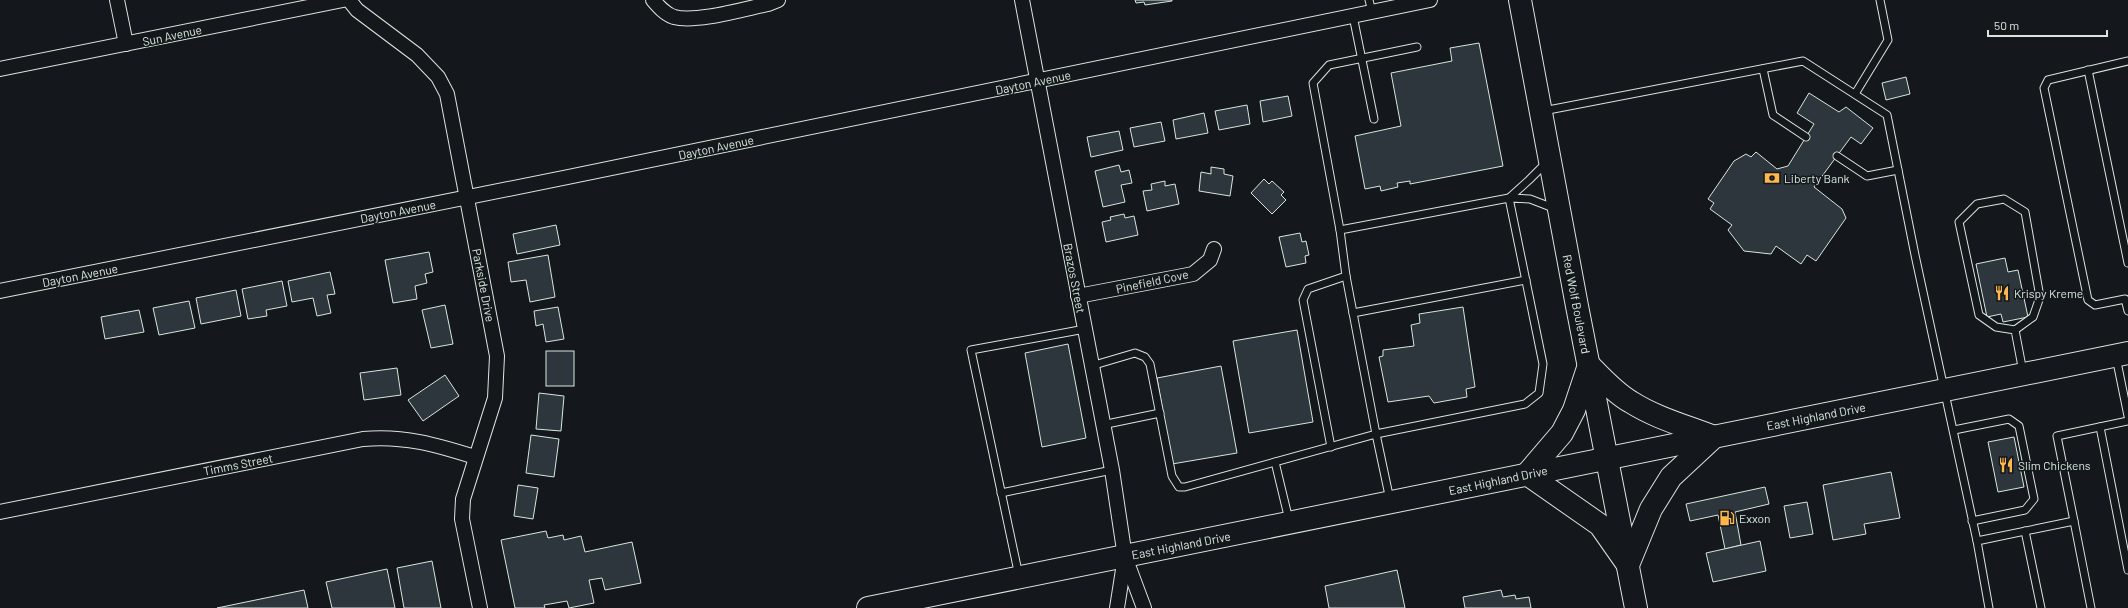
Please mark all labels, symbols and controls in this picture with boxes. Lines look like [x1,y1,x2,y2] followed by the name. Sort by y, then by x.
[1988,12,2107,38] scale bar
[1994,18,2019,32] text: 50 m
[141,22,203,48] street label: Sun Avenue
[994,67,1072,97] street label: Dayton Avenue
[677,132,755,162] street label: Dayton Avenue
[1763,169,1781,187] bank icon: Liberty Bank
[1784,171,1850,185] place label: Liberty Bank
[359,197,437,225] street label: Dayton Avenue
[1061,242,1089,314] street label: Brazos Street
[470,247,498,323] street label: Parkside Drive
[1561,253,1593,355] street label: Red Wolf Boulevard
[41,261,119,289] street label: Dayton Avenue
[1114,266,1190,296] street label: Pinefield Cove
[1993,284,2011,302] restaurant icon: Krispy Kreme
[2014,286,2083,300] place label: Krispy Kreme
[1765,400,1867,432] street label: East Highland Drive
[202,450,274,478] street label: Timms Street
[1997,456,2015,474] restaurant icon: Slim Chickens
[2018,458,2091,472] place label: Slim Chickens
[1447,463,1549,497] street label: East Highland Drive
[1718,509,1736,527] fuel station icon: Exxon
[1739,511,1770,525] place label: Exxon
[1130,529,1232,561] street label: East Highland Drive

